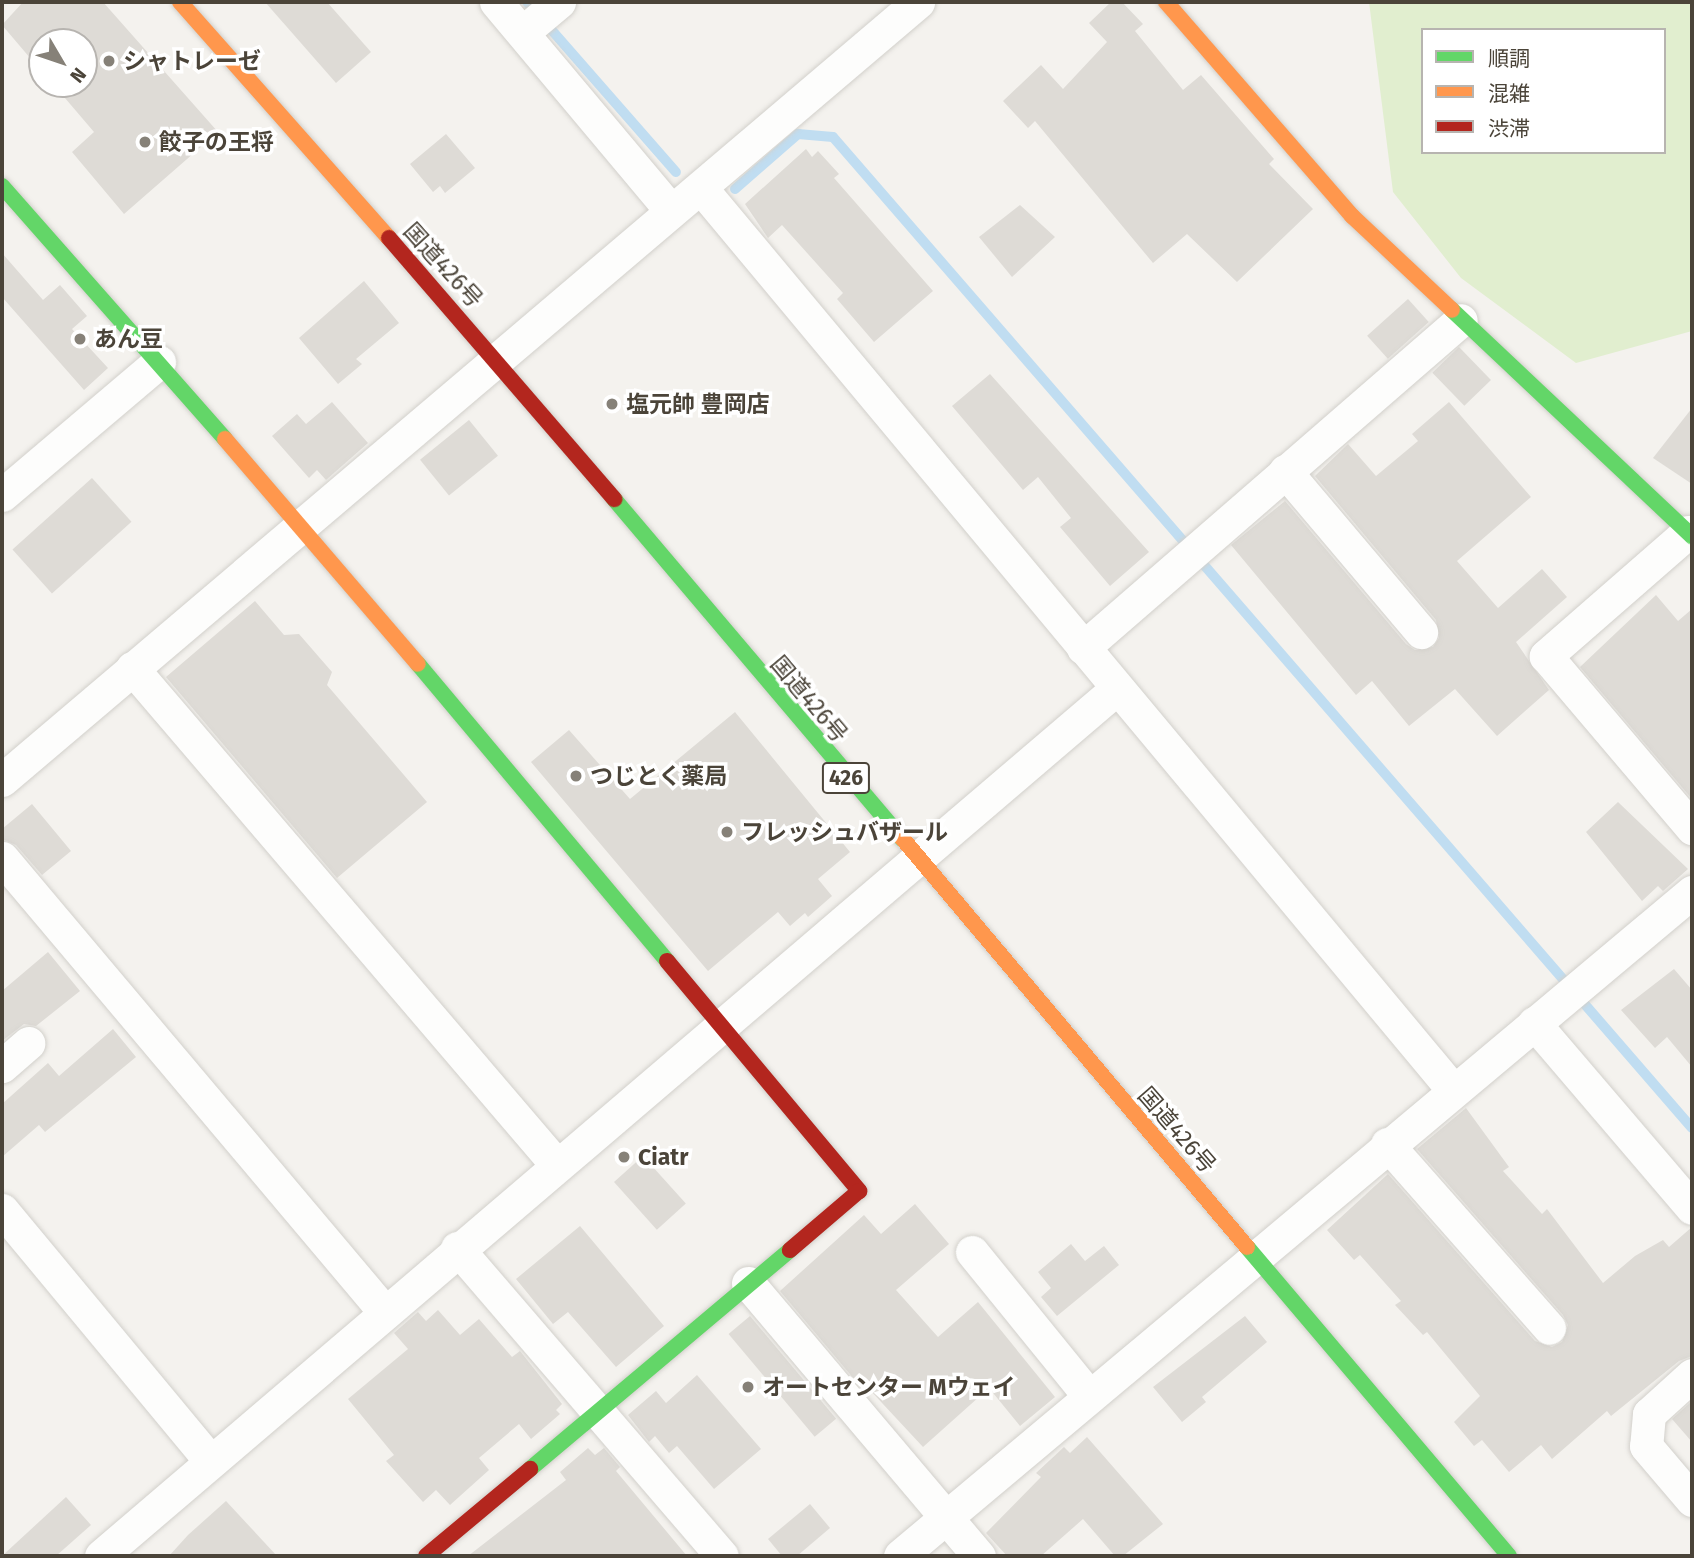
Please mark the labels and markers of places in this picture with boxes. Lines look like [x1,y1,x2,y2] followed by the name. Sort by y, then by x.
[123,47,261,75] place label: シャトレーゼ
[101,53,117,69] marker: シャトレーゼ
[159,128,274,156] place label: 餃子の王将
[137,134,153,150] marker: 餃子の王将
[94,325,163,353] place label: あん豆
[72,331,88,347] marker: あん豆
[626,390,769,418] place label: 塩元帥 豊岡店
[604,396,620,412] marker: 塩元帥 豊岡店
[590,762,728,790] place label: つじとく薬局
[568,768,584,784] marker: つじとく薬局
[741,818,948,846] place label: フレッシュバザール
[719,824,735,840] marker: フレッシュバザール
[638,1143,688,1171] place label: Ciatr
[616,1149,632,1165] marker: Ciatr
[762,1373,1016,1401] place label: オートセンター Mウェイ
[740,1379,756,1395] marker: オートセンター Mウェイ

